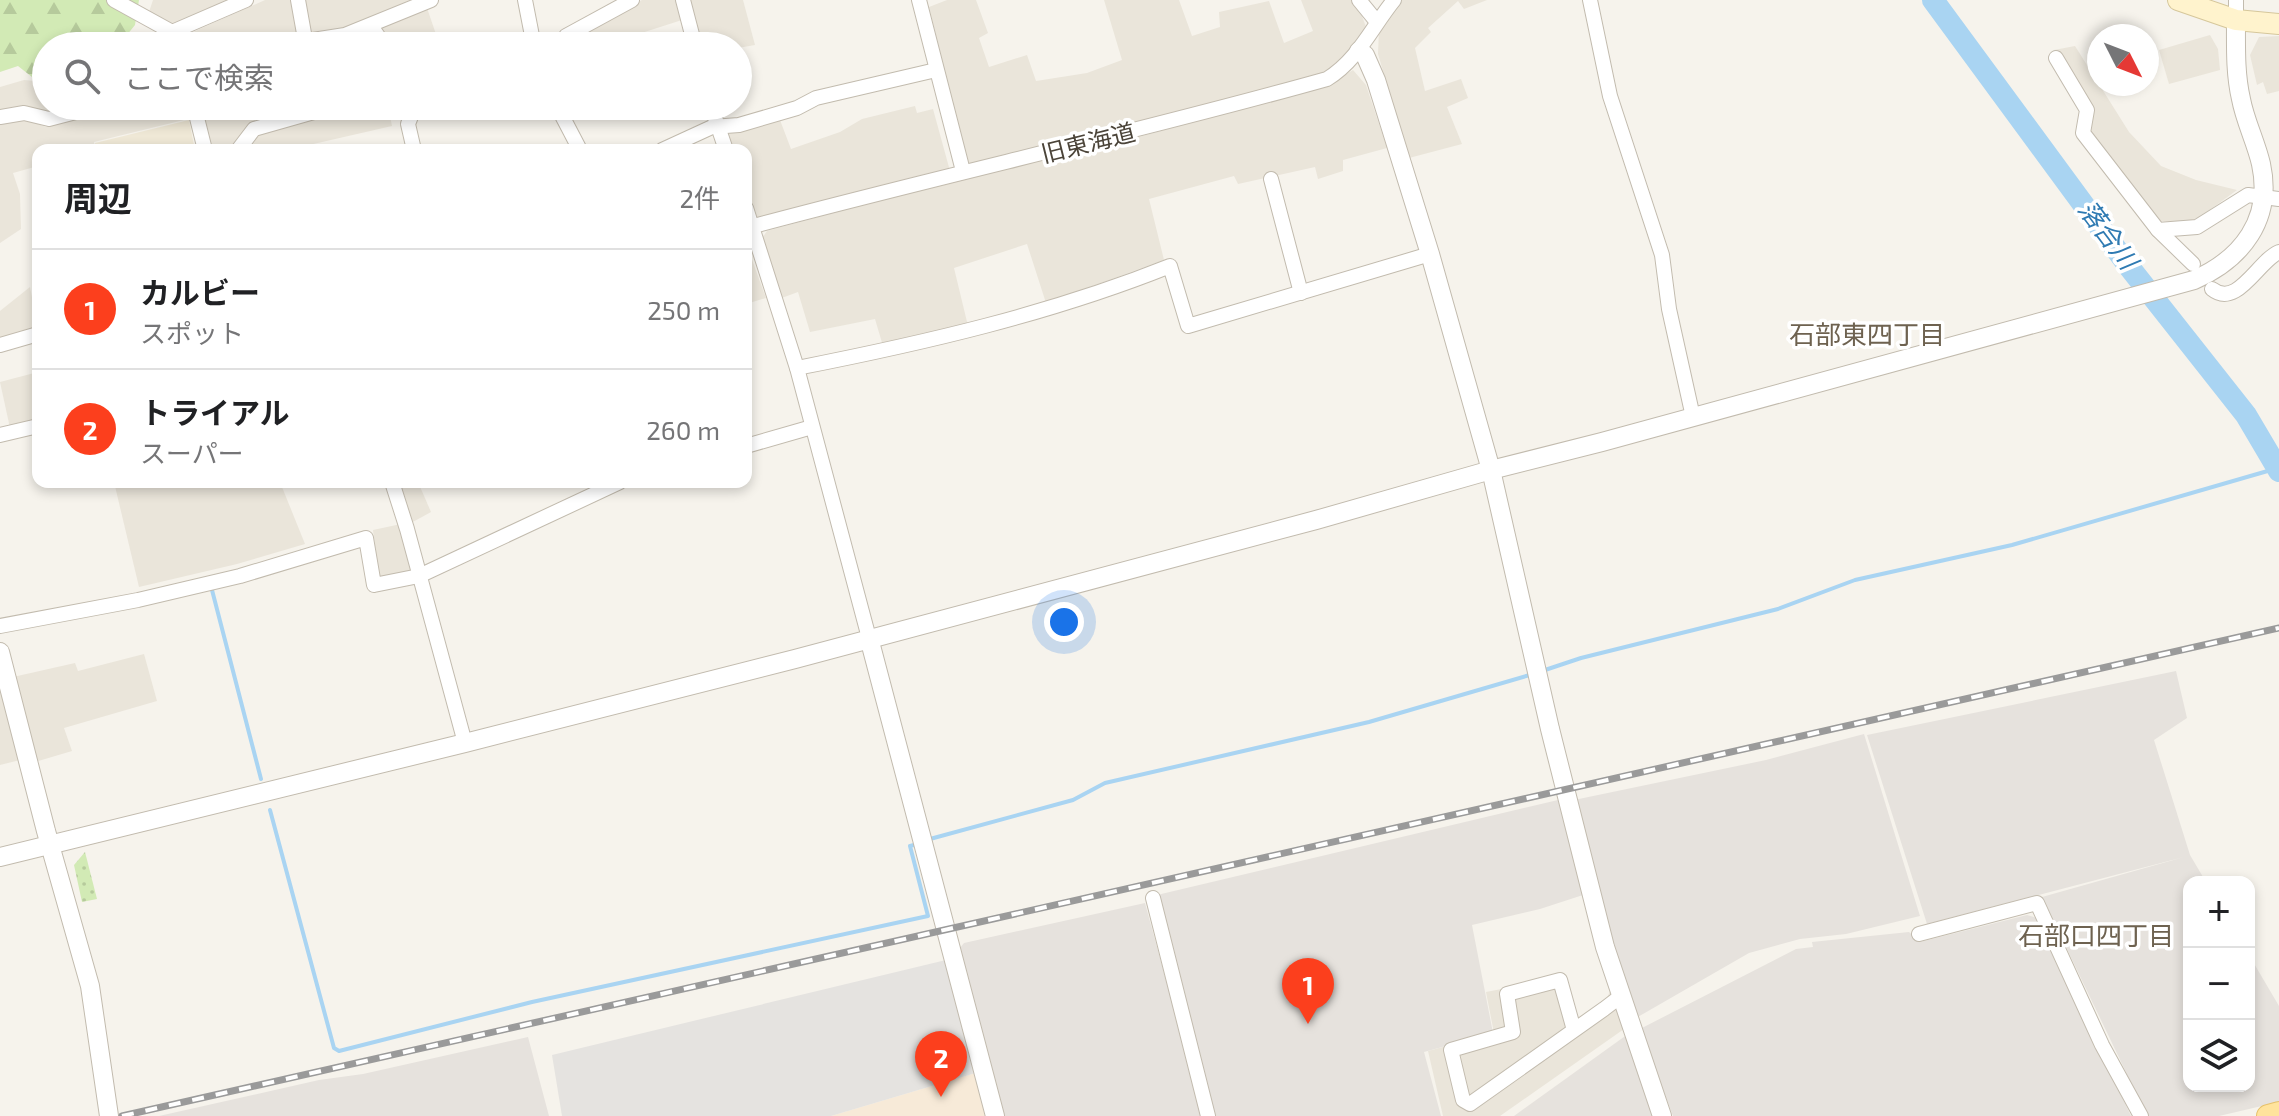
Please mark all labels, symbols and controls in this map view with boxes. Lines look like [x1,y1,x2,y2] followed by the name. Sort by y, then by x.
[2087,24,2159,96] north arrow
[32,32,752,120] search box
[60,54,104,98] icon: search
[124,59,274,95] text: ここで検索
[1038,116,1138,168] street label: 旧東海道
[64,177,132,218] text: 周辺
[679,182,720,213] text: 2件
[2073,194,2147,277] water label: 落合川
[140,274,260,310] text: カルビー
[84,294,96,325] text: 1
[647,294,720,325] text: 250 m
[140,317,244,348] text: スポット
[1789,318,1945,349] district label: 石部東四丁目
[140,394,290,430] text: トライアル
[82,414,98,445] text: 2
[646,414,720,445] text: 260 m
[140,437,244,468] text: スーパー
[1044,602,1084,642] your location
[2183,876,2255,1092] map controls
[2183,876,2255,948] button: +
[2018,919,2174,950] district label: 石部口四丁目
[2183,948,2255,1020] button: −
[1282,958,1334,1024] pin: 1
[2183,1020,2255,1092] button: layers
[915,1031,967,1097] pin: 2

